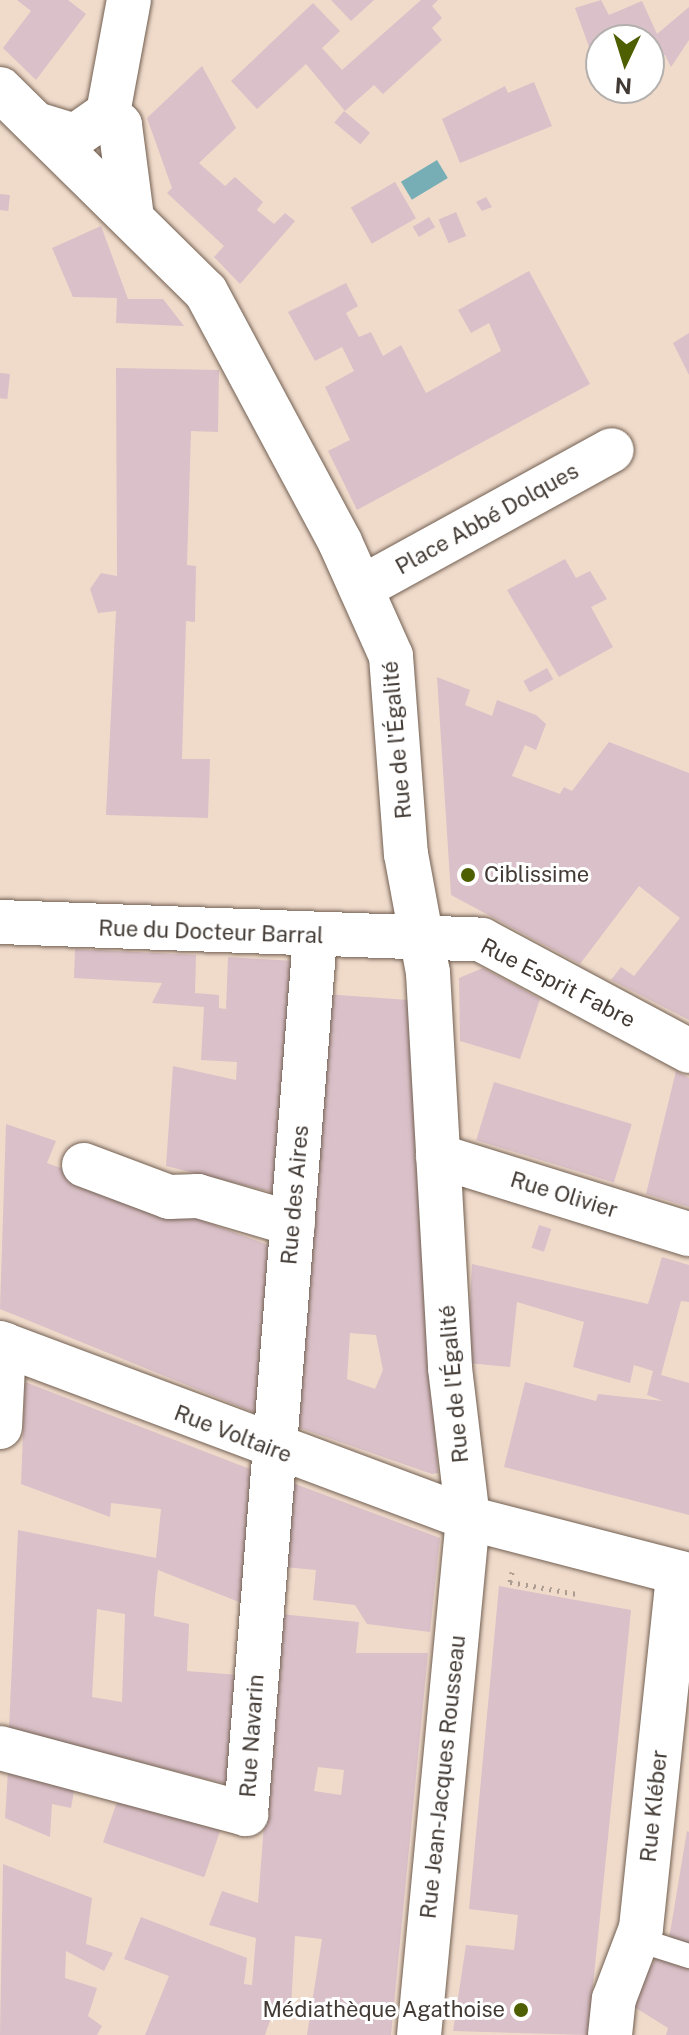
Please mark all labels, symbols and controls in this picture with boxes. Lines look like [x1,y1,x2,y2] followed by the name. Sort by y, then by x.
[585,24,665,104] north arrow
[614,72,633,100] text: N
[391,458,583,580] street label: Place Abbé Dolques
[377,660,417,820] street label: Rue de l'Égalité
[484,862,589,888] place label: Ciblissime
[459,866,477,884] marker: Ciblissime
[98,915,324,949] street label: Rue du Docteur Barral
[476,933,640,1033] street label: Rue Esprit Fabre
[276,1124,314,1266] street label: Rue des Aires
[507,1166,621,1224] street label: Rue Olivier
[434,1304,474,1464] street label: Rue de l'Égalité
[170,1399,296,1469] street label: Rue Voltaire
[415,1634,471,1920] street label: Rue Jean-Jacques Rousseau
[235,1673,269,1799] street label: Rue Navarin
[635,1748,673,1864] street label: Rue Kléber
[262,1997,505,2023] place label: Médiathèque Agathoise
[512,2001,530,2019] marker: Médiathèque Agathoise

